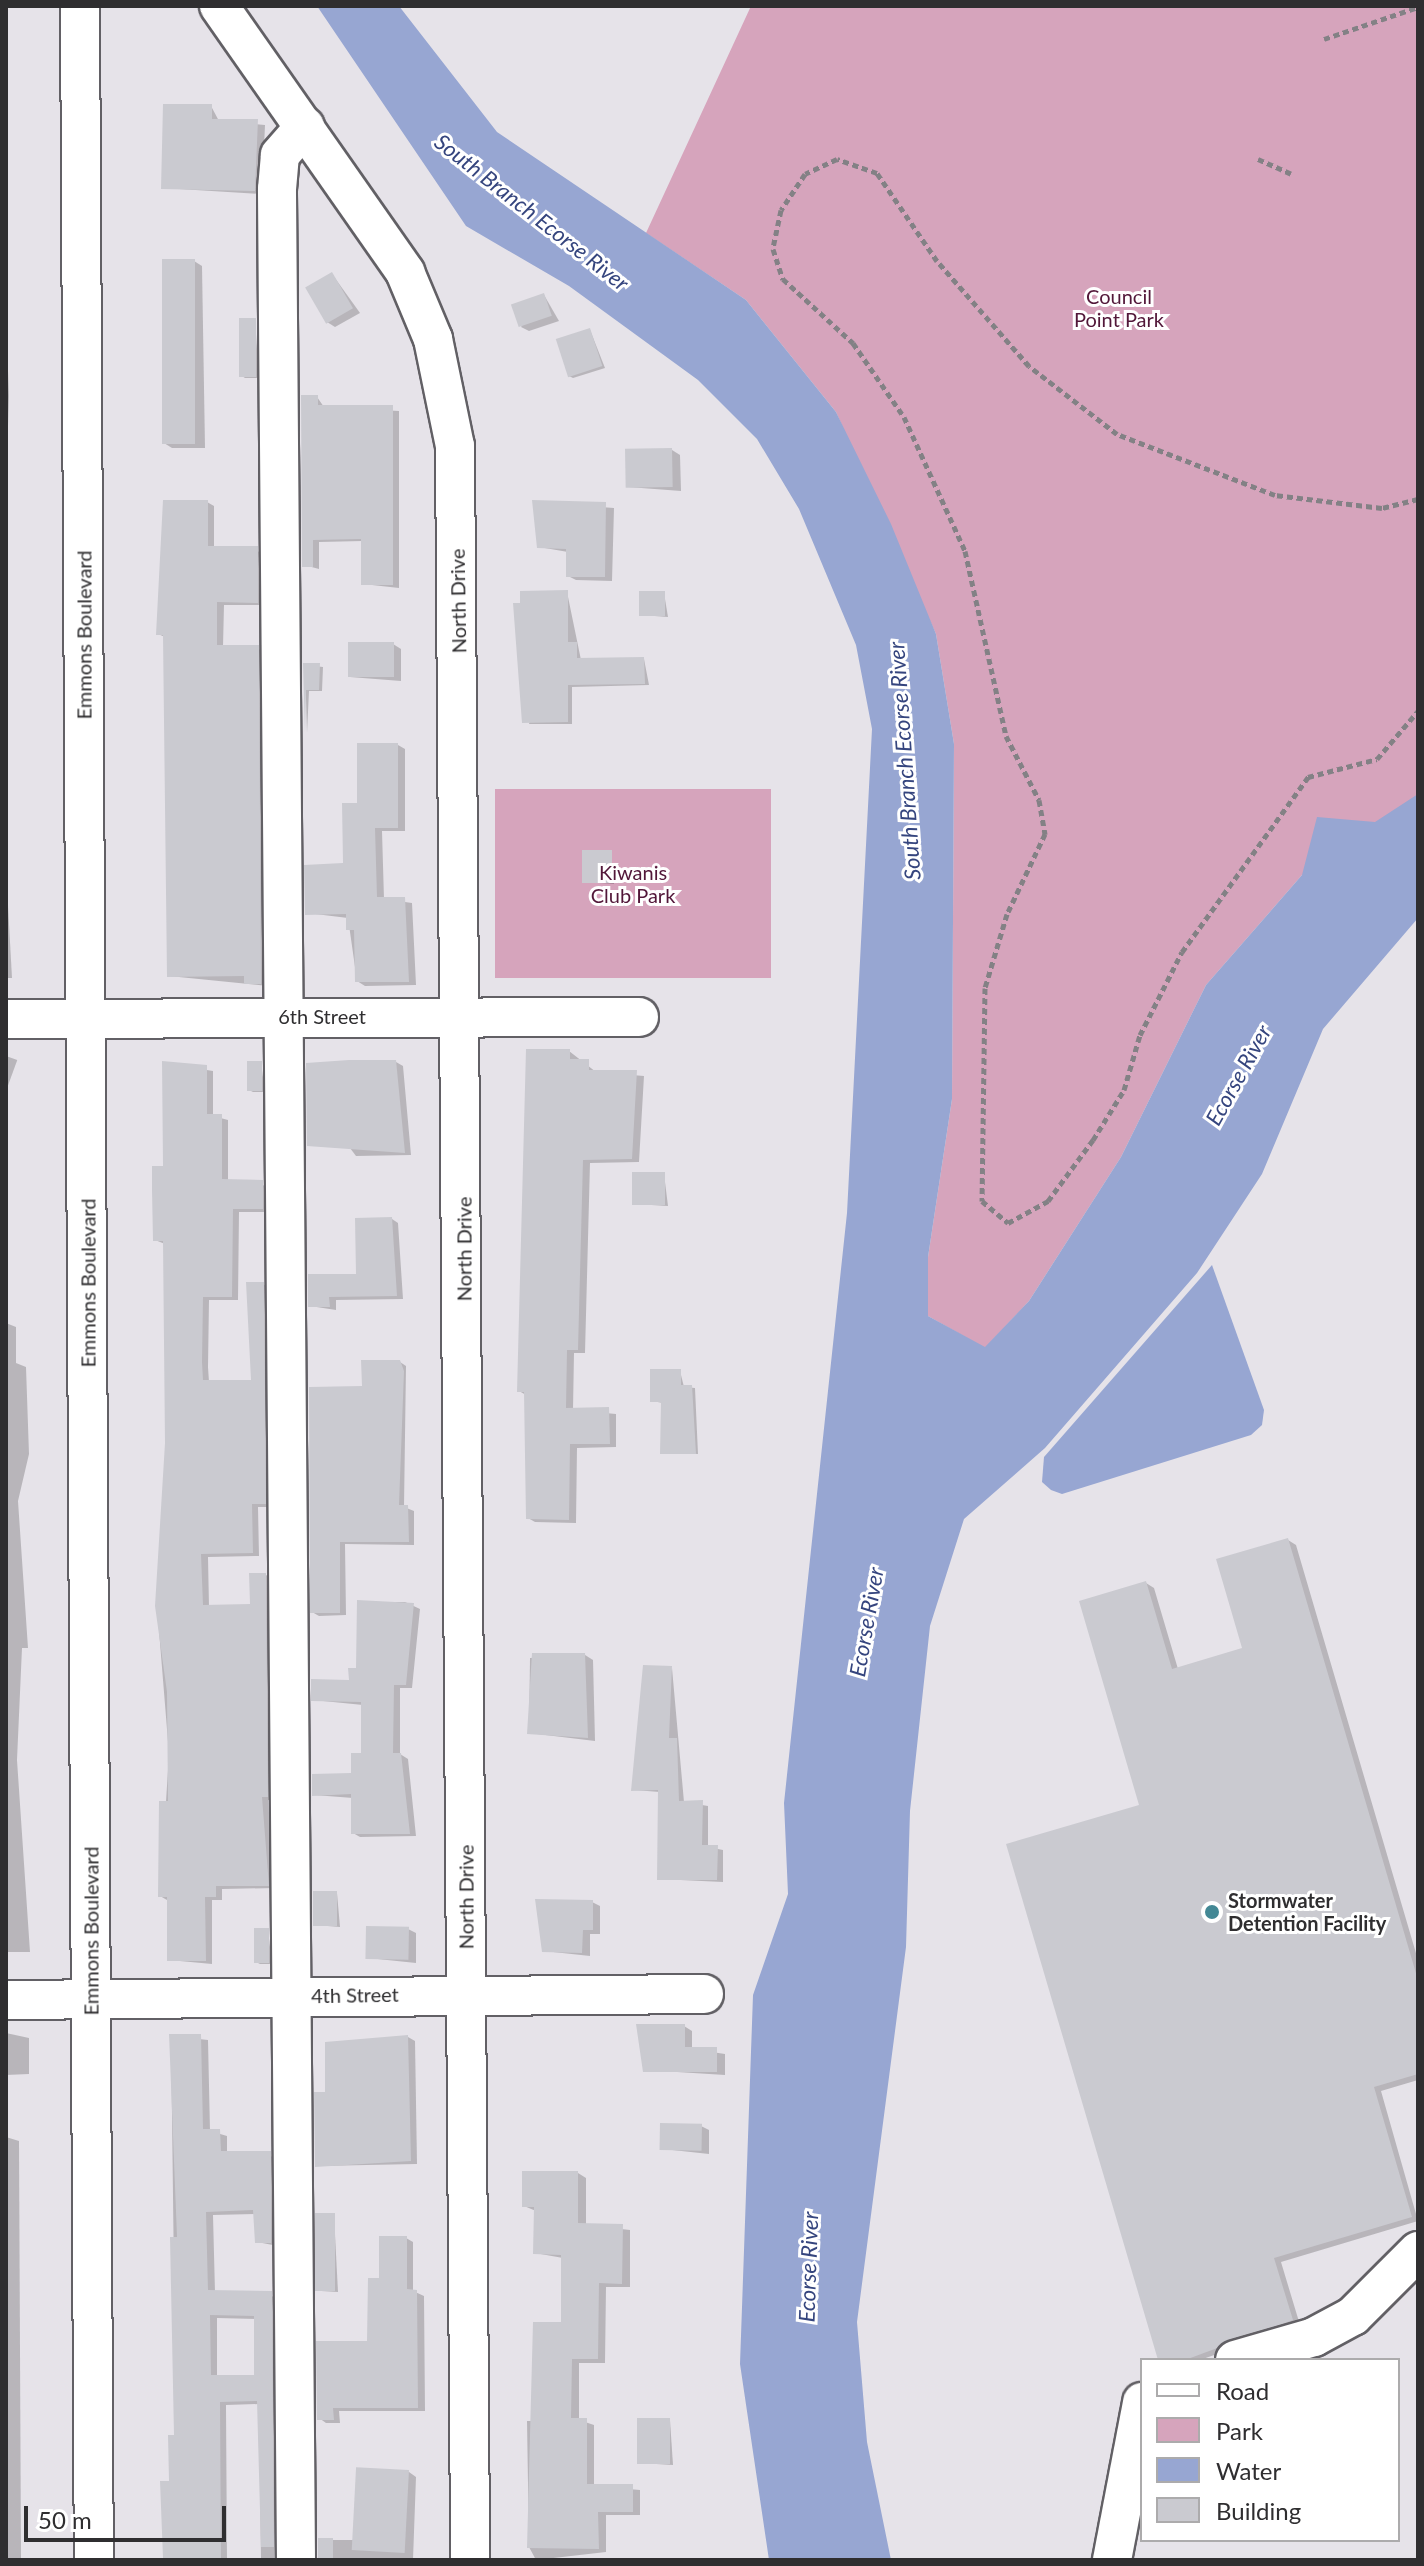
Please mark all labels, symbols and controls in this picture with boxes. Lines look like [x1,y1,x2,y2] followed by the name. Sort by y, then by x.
[430,128,634,296] water label: South Branch Ecorse River
[1074,284,1164,331] park label: Council Point Park
[445,548,471,654] street label: North Drive
[72,551,96,719] street label: Emmons Boulevard
[882,641,926,881] water label: South Branch Ecorse River
[591,860,675,907] park label: Kiwanis Club Park
[278,1004,366,1028] street label: 6th Street
[1200,1020,1276,1130] water label: Ecorse River
[452,1197,476,1301] street label: North Drive
[76,1199,100,1367] street label: Emmons Boulevard
[843,1565,889,1679] water label: Ecorse River
[454,1845,478,1949] street label: North Drive
[79,1847,103,2015] street label: Emmons Boulevard
[1228,1888,1386,1935] place label: Stormwater Detention Facility
[1203,1903,1221,1921] marker: Stormwater Detention Facility
[311,1982,399,2008] street label: 4th Street
[793,2211,823,2323] water label: Ecorse River
[1140,2358,1400,2542] legend
[1216,2376,1269,2405] text: Road
[1216,2416,1263,2445] text: Park
[1216,2456,1281,2485] text: Water
[28,2490,230,2540] scale bar
[1216,2496,1301,2525] text: Building
[38,2505,92,2534] text: 50 m

